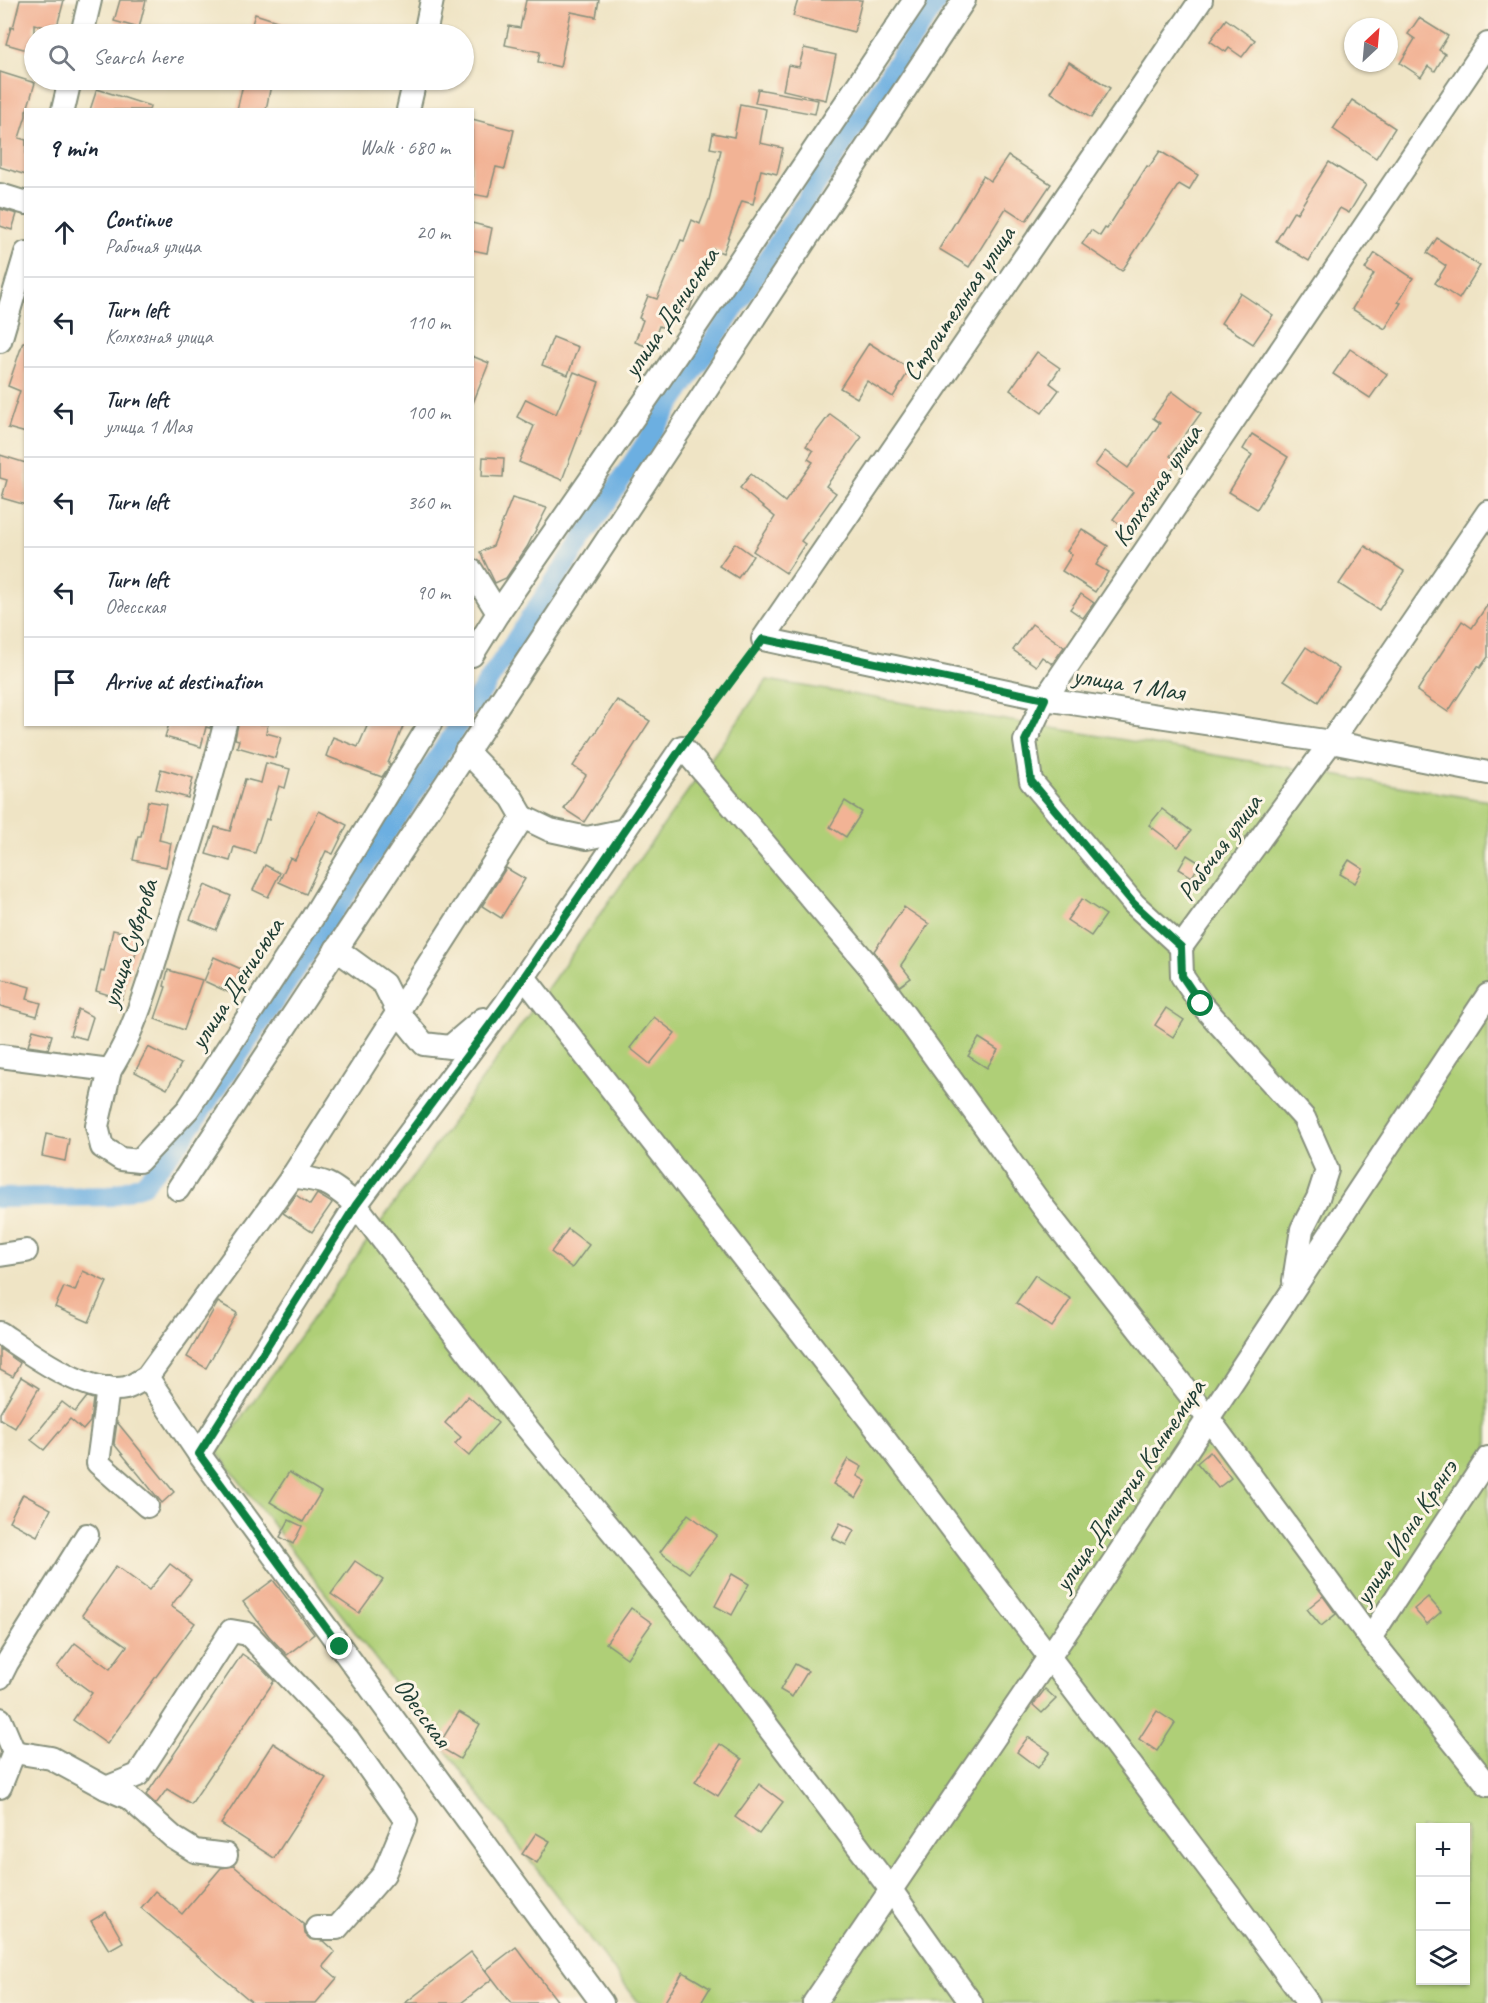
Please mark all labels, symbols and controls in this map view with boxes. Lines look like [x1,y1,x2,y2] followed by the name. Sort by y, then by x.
[1344,18,1398,72] north arrow
[24,24,474,90] search box
[45,41,78,74] icon: search
[93,43,183,71] text: Search here
[48,131,98,164] text: 9 min
[360,135,450,160] text: Walk · 680 m
[105,206,171,234] text: Continue
[48,216,81,249] icon: ahead
[894,218,1023,387] street label: Строительная улица
[416,220,450,245] text: 20 m
[105,234,200,259] text: Рабочая улица
[614,239,727,385] street label: улица Денисюка
[105,296,169,324] text: Turn left
[48,306,81,339] icon: left
[407,310,450,335] text: 110 m
[105,324,212,349] text: Колхозная улица
[105,386,169,414] text: Turn left
[48,396,81,429] icon: left
[407,400,450,425] text: 100 m
[105,414,191,439] text: улица 1 Мая
[1104,417,1210,552] street label: Колхозная улица
[48,486,81,519] icon: left
[105,488,169,516] text: Turn left
[407,490,450,515] text: 360 m
[105,566,169,594] text: Turn left
[48,576,81,609] icon: left
[416,580,450,605] text: 90 m
[105,594,165,619] text: Одесская
[1069,658,1189,709] street label: улица 1 Мая
[48,666,81,699] icon: arrive
[105,668,262,696] text: Arrive at destination
[1170,786,1270,907] street label: Рабочая улица
[93,873,166,1013] street label: улица Суворова
[181,910,292,1057] street label: улица Денисюка
[1187,990,1213,1016] route start
[1045,1371,1214,1600] street label: улица Дмитрия Кантемира
[1345,1452,1466,1613] street label: улица Иона Крянгэ
[326,1633,352,1659] route end
[386,1671,460,1755] street label: Одесская
[1416,1823,1470,1985] map controls
[1416,1823,1470,1877] button: +
[1416,1877,1470,1931] button: −
[1416,1931,1470,1985] button: layers

